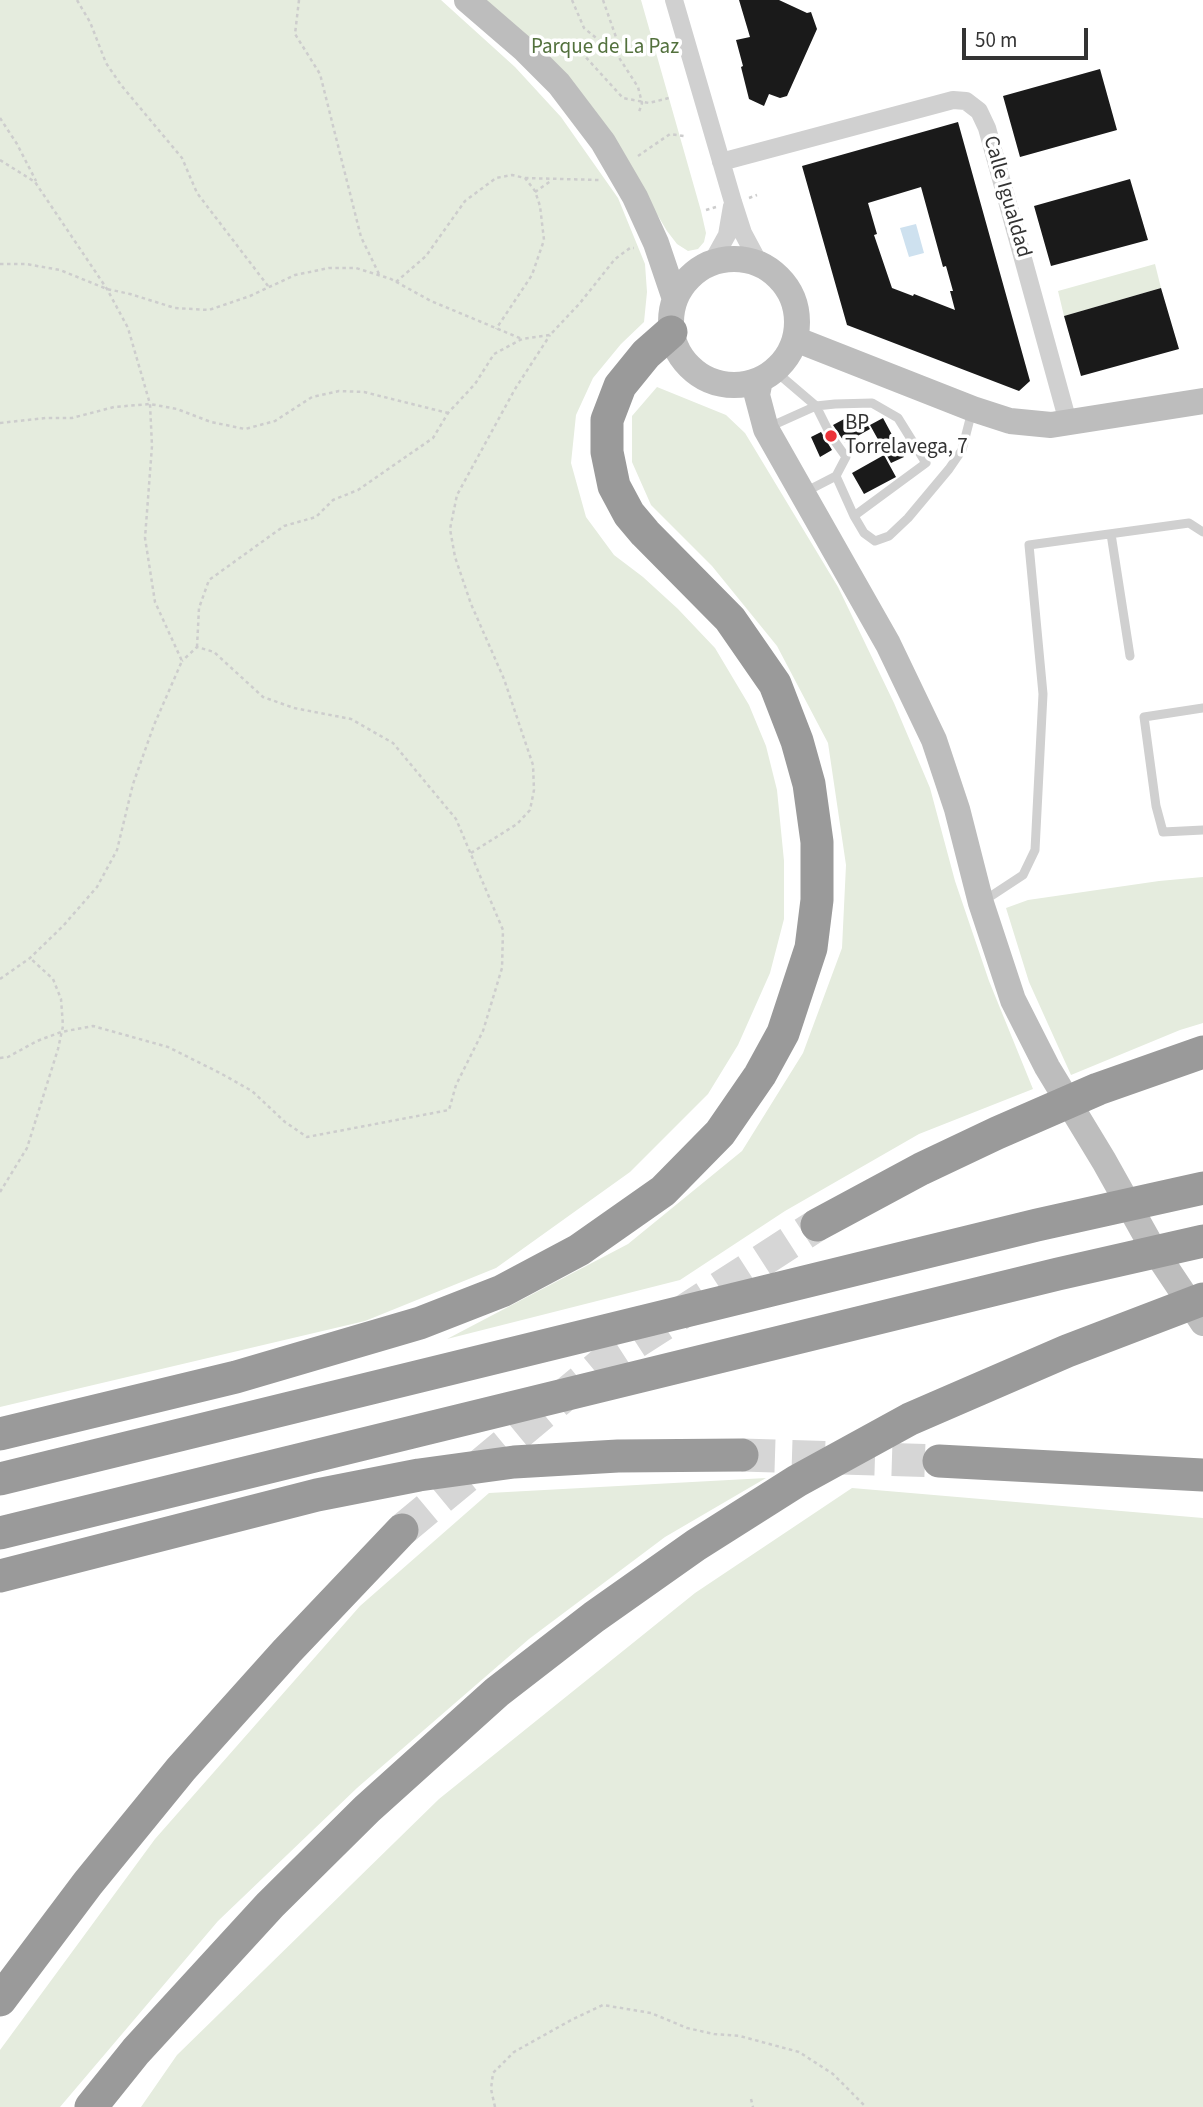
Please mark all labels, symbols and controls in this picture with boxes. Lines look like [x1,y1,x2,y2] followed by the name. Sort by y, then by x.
[965,14,1091,58] scale bar
[975,25,1017,55] text: 50 m
[531,35,679,61] park label: Parque de La Paz
[977,133,1035,261] street label: Calle Igualdad
[845,411,968,461] place label: BP Torrelavega, 7
[823,428,839,444] marker: BP Torrelavega, 7

